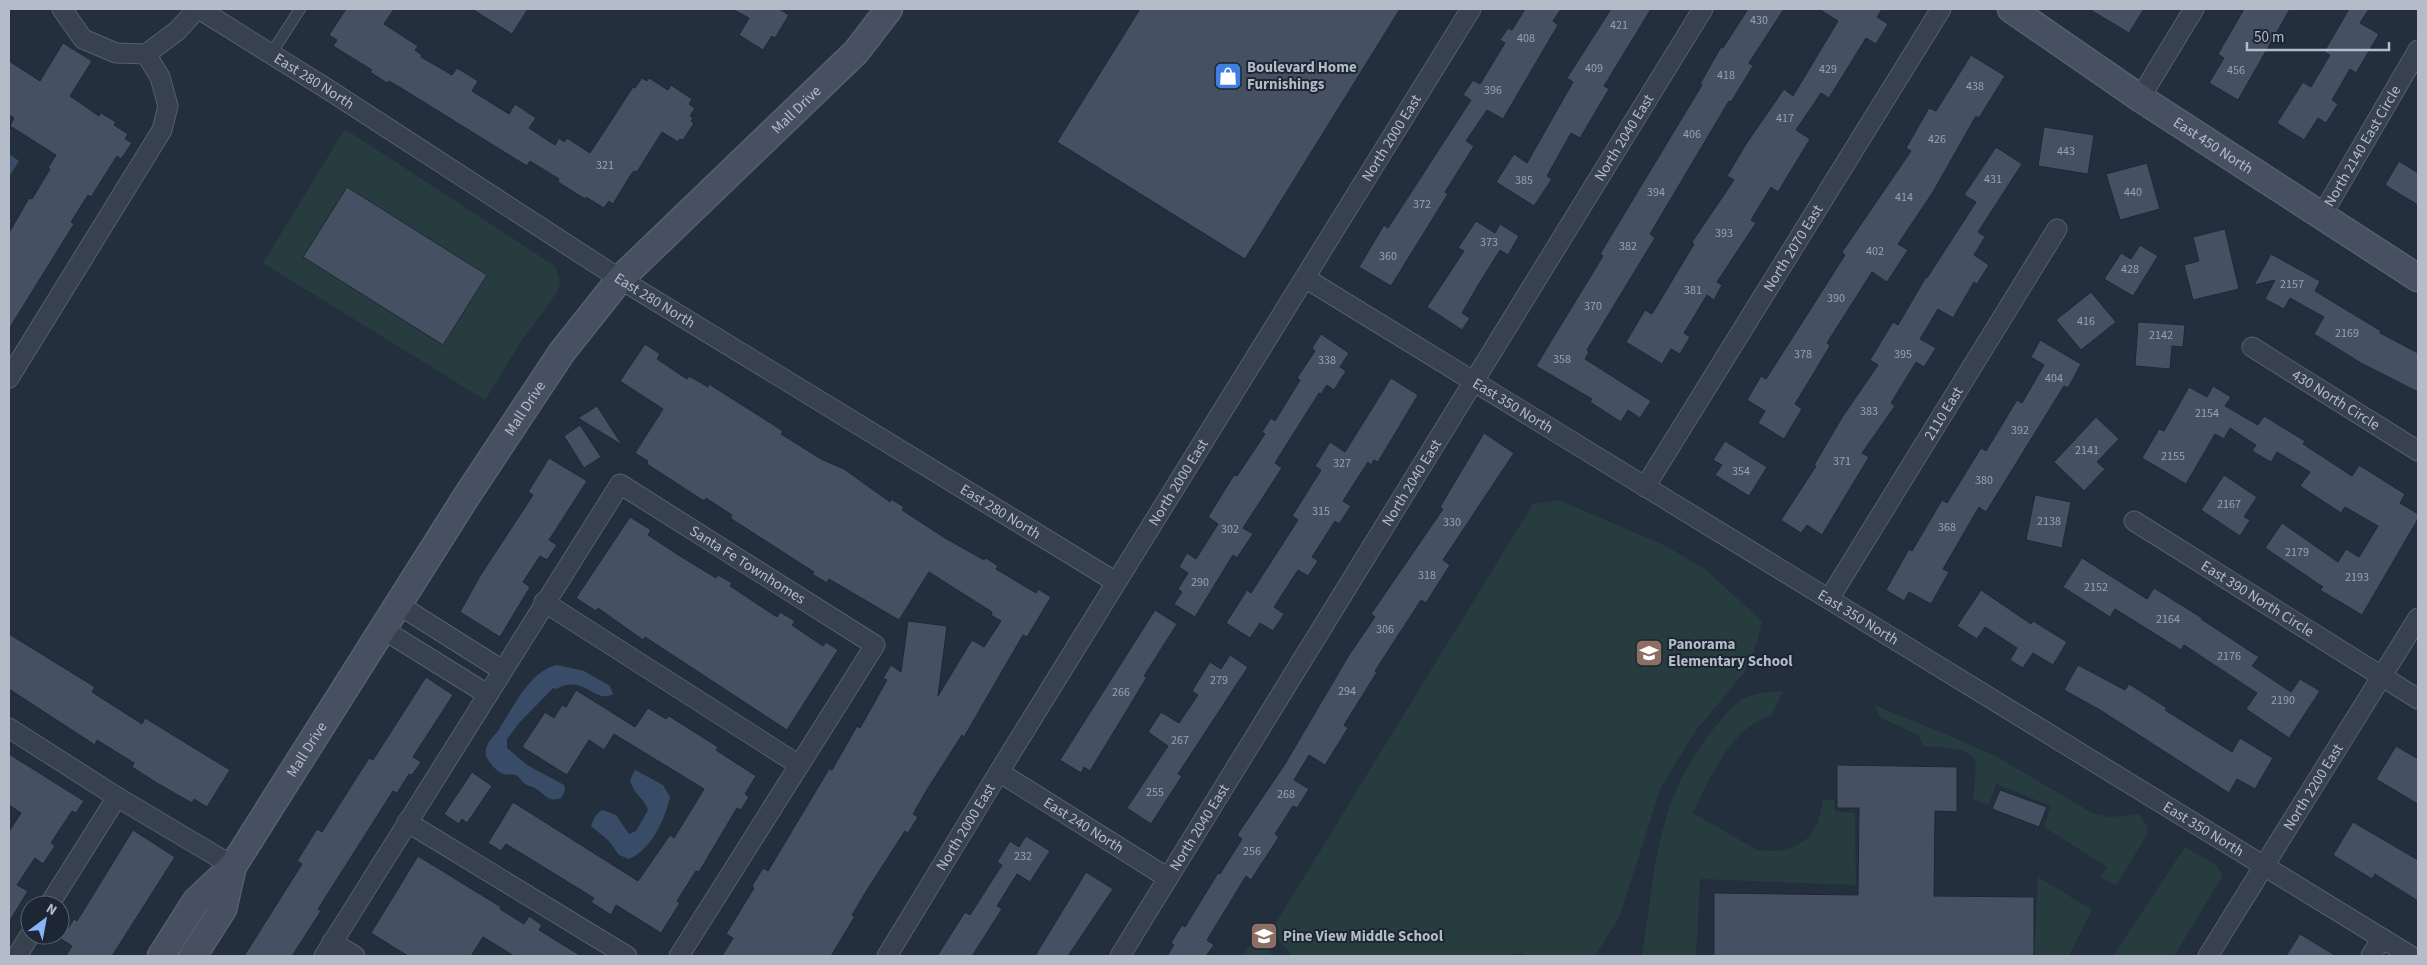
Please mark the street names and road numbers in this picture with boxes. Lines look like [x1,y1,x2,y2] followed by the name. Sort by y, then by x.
[270,48,358,115] street label: East 280 North
[767,81,826,139] street label: Mall Drive
[2319,82,2406,211] street label: North 2140 East Circle
[1589,90,1659,185] street label: North 2040 East
[1357,91,1427,186] street label: North 2000 East
[2169,112,2257,179] street label: East 450 North
[1758,201,1828,296] street label: North 2070 East
[610,268,699,333] street label: East 280 North
[2288,364,2384,435] street label: 430 North Circle
[1468,373,1557,439] street label: East 350 North
[499,377,551,440] street label: Mall Drive
[1919,383,1968,444] street label: 2110 East
[1144,435,1214,530] street label: North 2000 East
[1377,435,1447,530] street label: North 2040 East
[956,479,1045,545] street label: East 280 North
[685,520,809,609] street label: Santa Fe Townhomes
[2197,556,2318,642] street label: East 390 North Circle
[1814,585,1902,650] street label: East 350 North
[282,718,332,781] street label: Mall Drive
[2278,740,2348,835] street label: North 2200 East
[931,780,1001,875] street label: North 2000 East
[1165,780,1234,875] street label: North 2040 East
[1039,792,1128,859] street label: East 240 North
[2159,796,2248,862] street label: East 350 North

